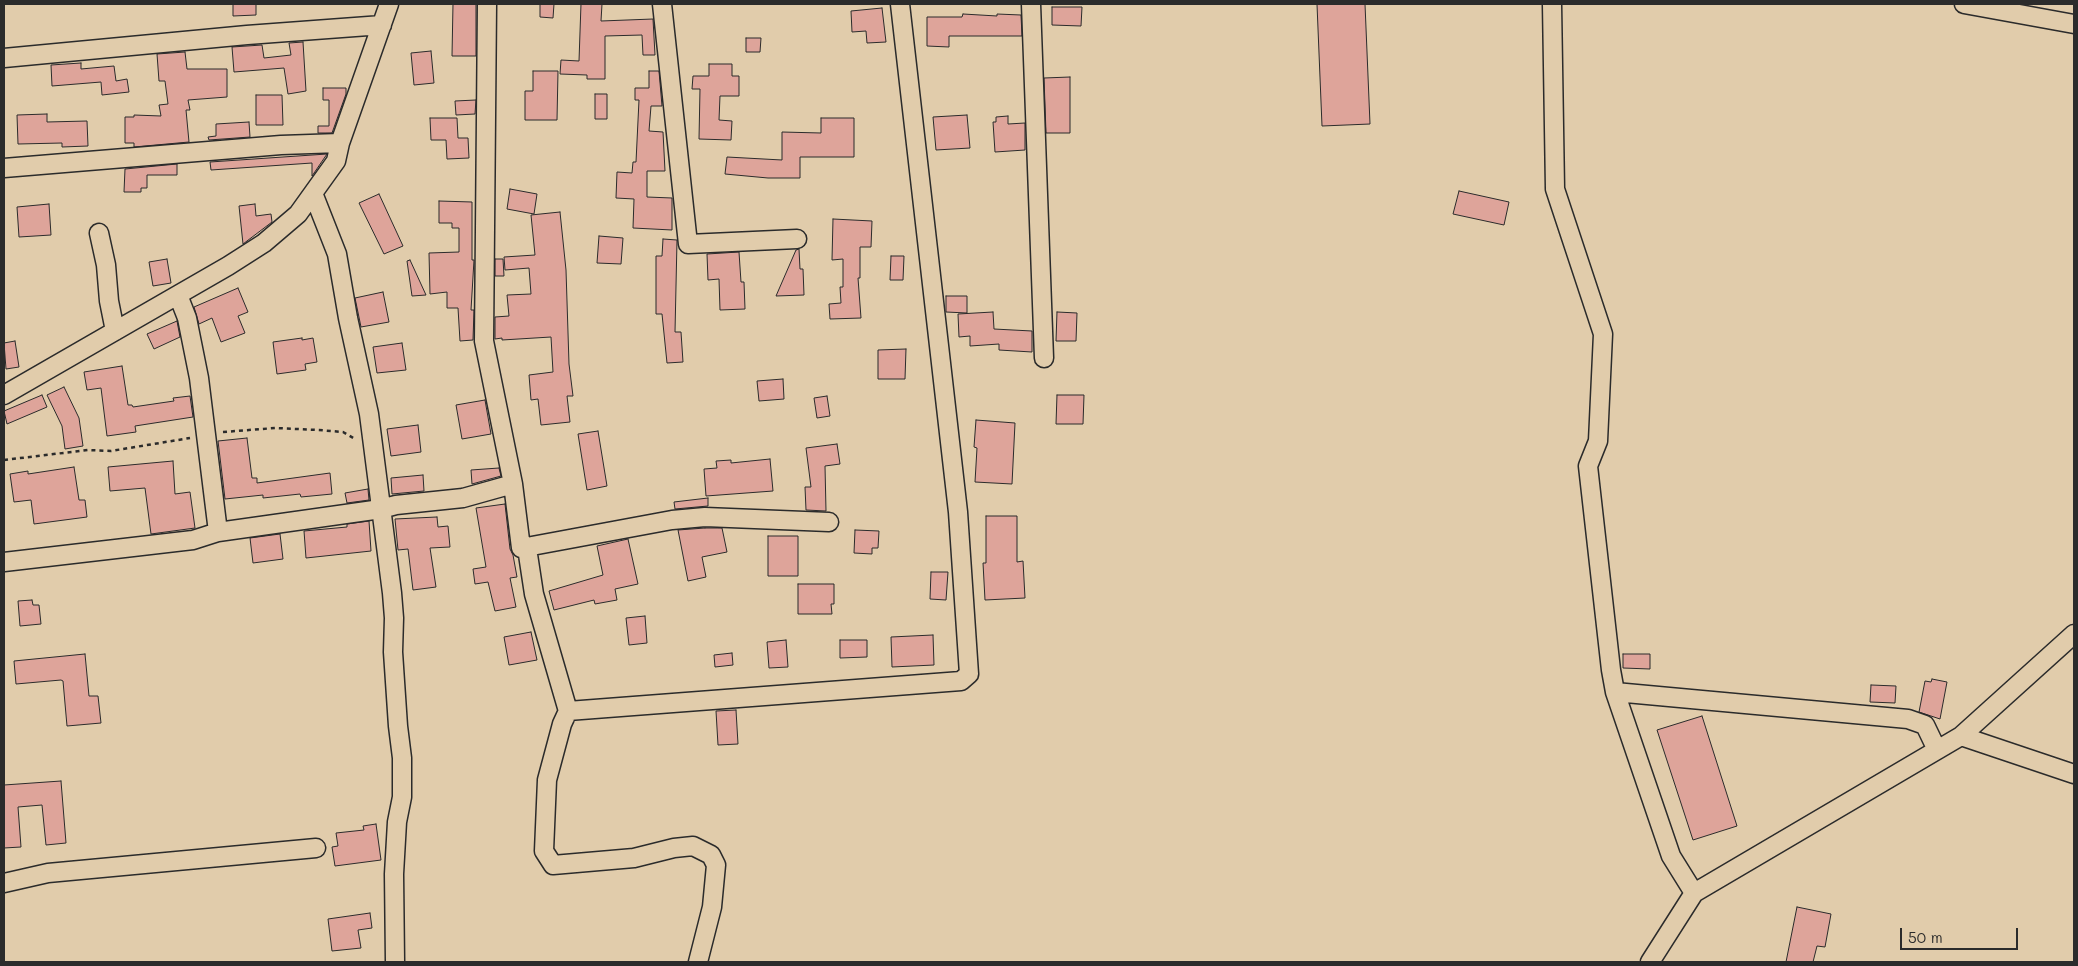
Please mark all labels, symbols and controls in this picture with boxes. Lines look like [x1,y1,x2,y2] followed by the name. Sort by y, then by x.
[1903,918,2020,950] scale bar
[1908,927,1943,947] text: 50 m

